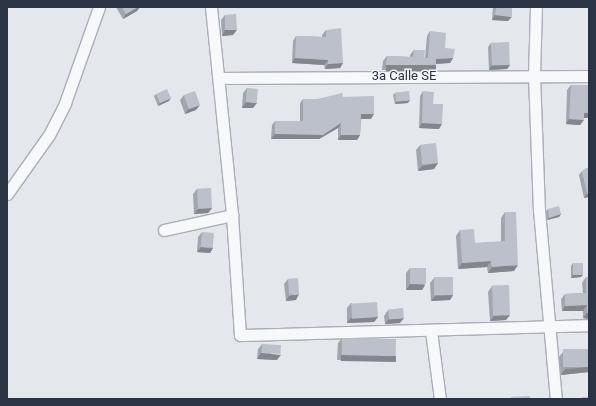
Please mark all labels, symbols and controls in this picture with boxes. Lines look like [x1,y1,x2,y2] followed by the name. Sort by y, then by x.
[372,68,436,84] street label: 3a Calle SE

